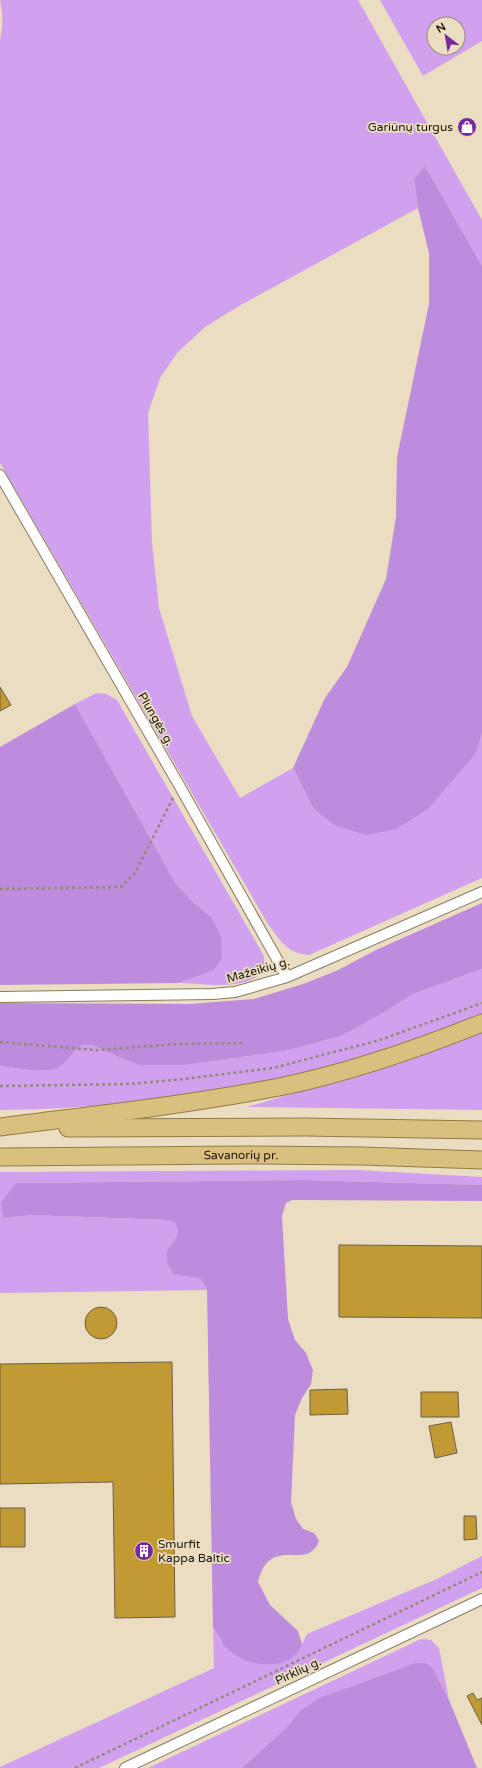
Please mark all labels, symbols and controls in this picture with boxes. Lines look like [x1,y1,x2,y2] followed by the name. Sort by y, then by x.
[426,16,466,56] north arrow
[434,20,448,36] text: N
[456,116,478,138] shop icon: Gariūnų turgus
[368,120,453,134] place label: Gariūnų turgus
[135,690,177,748] street label: Plungės g.
[225,954,291,986] street label: Mažeikių g.
[204,1148,278,1162] street label: Savanorių pr.
[158,1537,230,1565] place label: Smurfit Kappa Baltic
[133,1540,155,1562] building icon: Smurfit Kappa Baltic
[273,1654,323,1688] street label: Pirklių g.

